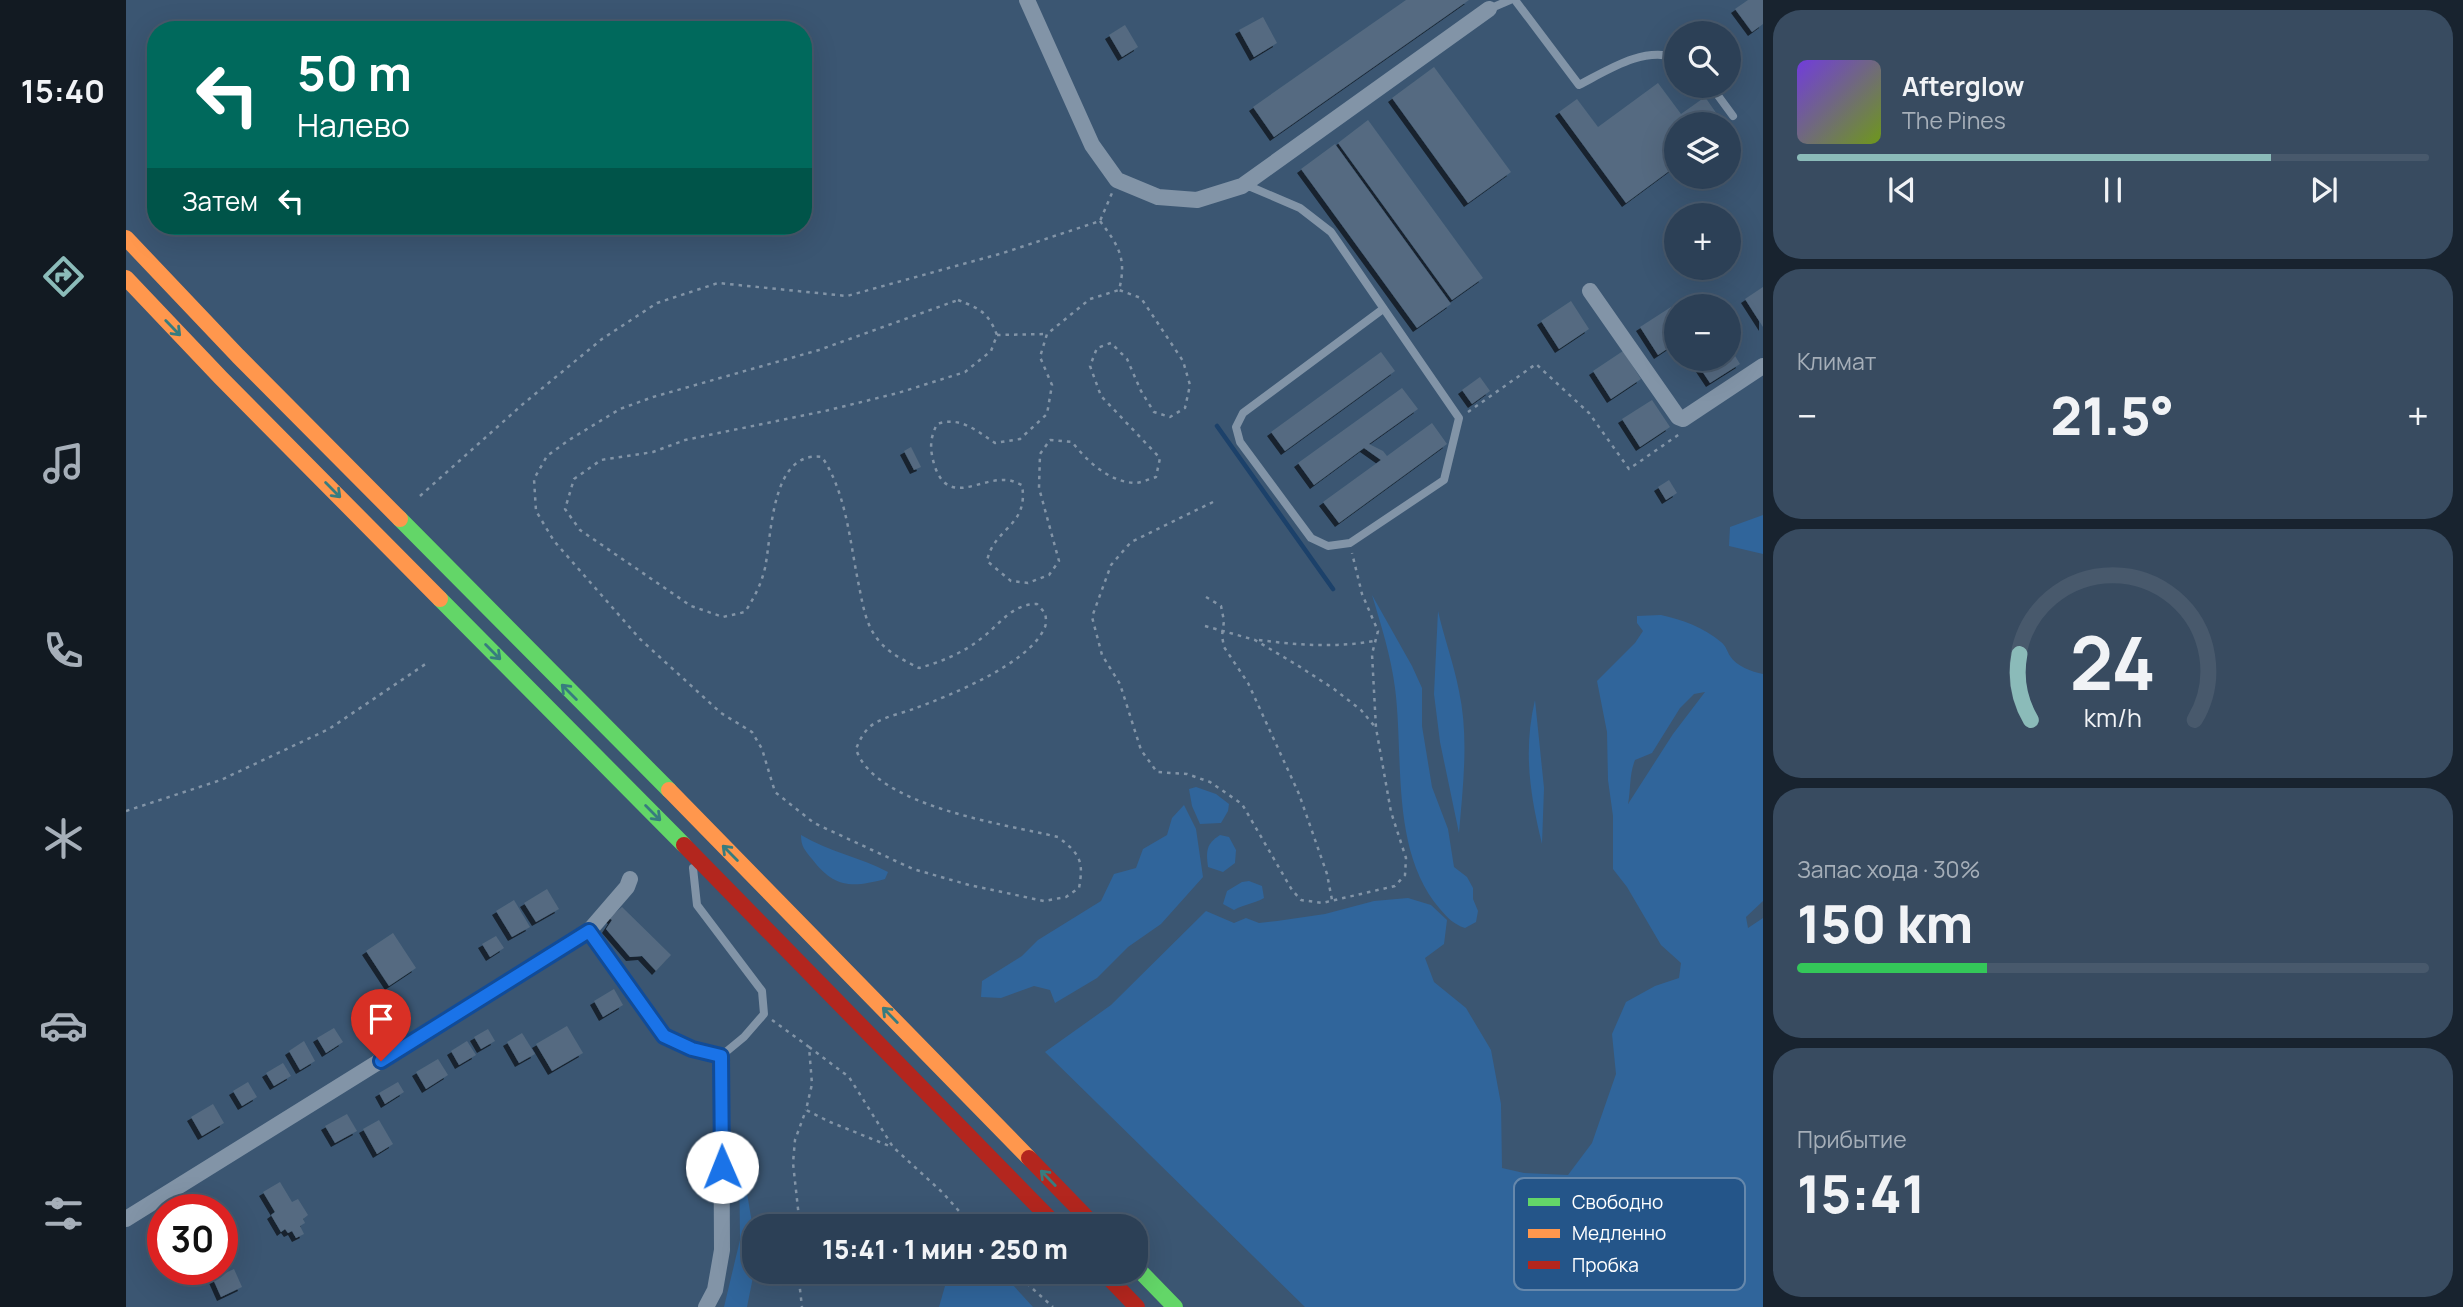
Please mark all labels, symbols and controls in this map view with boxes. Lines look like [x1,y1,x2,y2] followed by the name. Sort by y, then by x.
[1664,21,1741,371] map controls
[1664,21,1741,98] button: search
[297,39,412,106] text: 50 m
[182,49,273,140] icon: left
[1902,68,2024,104] text: Afterglow
[21,69,105,113] text: 15:40
[297,103,410,147] text: Налево
[1902,104,2006,136] text: The Pines
[1664,112,1741,189] button: layers
[1883,171,1921,209] icon: previous
[2094,171,2132,209] icon: pause
[2305,171,2343,209] icon: next
[272,182,310,220] icon: left
[182,183,258,219] text: Затем
[1664,203,1741,280] button: +
[39,252,88,301] icon: directions
[1664,294,1741,371] button: −
[165,319,182,336] one-way arrow
[1797,345,1876,377] text: Климат
[2051,380,2174,451] text: 21.5°
[1797,389,1818,441] text: −
[2407,389,2429,441] text: +
[39,439,88,488] icon: music
[324,481,341,498] one-way arrow
[2070,612,2156,712] text: 24
[39,626,88,675] icon: phone
[484,643,501,660] one-way arrow
[561,684,578,701] one-way arrow
[2084,699,2142,734] text: km/h
[644,804,661,821] one-way arrow
[39,814,88,863] icon: climate
[721,845,738,862] one-way arrow
[1797,853,1980,885] text: Запас хода · 30%
[1797,888,1973,959] text: 150 km
[351,989,411,1061] pin
[362,1000,400,1038] icon: arrive
[39,1001,88,1050] icon: car
[881,1007,898,1024] one-way arrow
[1797,1123,1907,1155] text: Прибытие
[685,1130,759,1204] position arrow
[1797,1158,1925,1229] text: 15:41
[1040,1170,1057,1187] one-way arrow
[1514,1178,1745,1290] legend
[39,1189,88,1238] icon: filters
[1572,1189,1663,1215] text: Свободно
[147,1194,238,1285] speed limit sign: 30
[1572,1220,1666,1246] text: Медленно
[822,1231,1068,1267] text: 15:41 · 1 мин · 250 m
[1572,1252,1639,1278] text: Пробка

